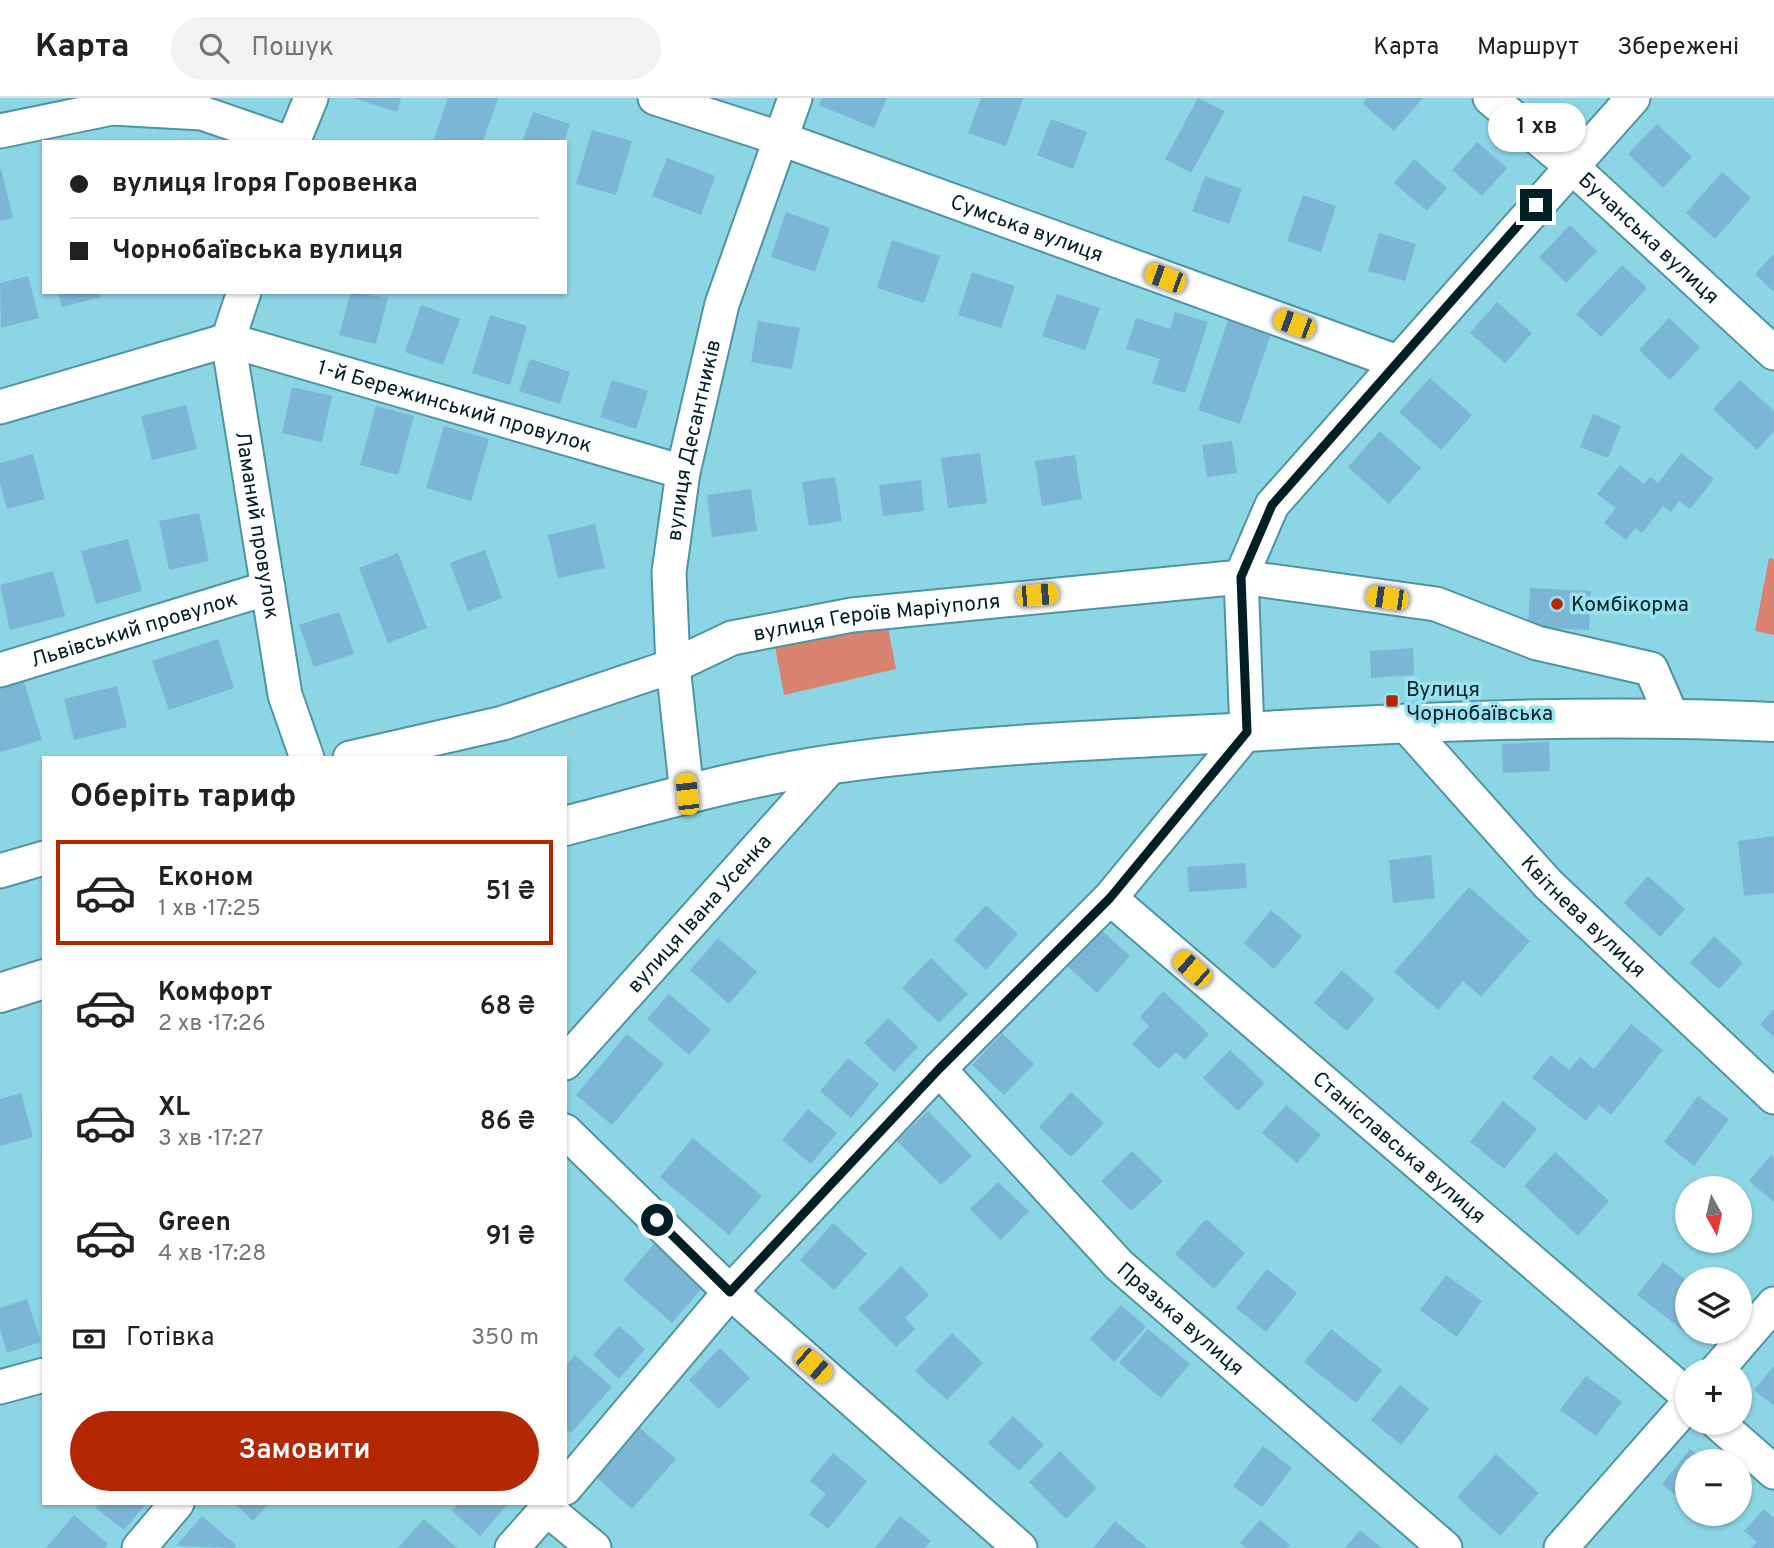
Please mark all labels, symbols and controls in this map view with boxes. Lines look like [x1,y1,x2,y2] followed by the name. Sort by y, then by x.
[171,17,661,80] search box
[35,27,129,69] text: Карта
[195,29,233,67] icon: search
[251,32,334,65] text: Пошук
[1373,33,1439,63] text: Карта
[1477,33,1579,63] text: Маршрут
[1617,33,1739,63] text: Збережені
[1487,104,1585,153] callout: 1 хв
[1517,113,1557,142] text: 1 хв
[1572,167,1724,311] street label: Бучанська вулиця
[112,168,418,201] text: вулиця Ігоря Горовенка
[946,189,1107,269] street label: Сумська вулиця
[1520,189,1552,221] route end
[112,235,403,268] text: Чорнобаївська вулиця
[1142,261,1189,295] car
[1271,307,1318,341] car
[662,337,728,543] street label: вулиця Десантників
[314,355,595,460] street label: 1-й Бережинський провулок
[228,429,285,621] street label: Ламаний провулок
[1016,583,1059,607] car
[1365,585,1410,611] car
[28,586,241,675] street label: Львівський провулок
[751,589,1002,649] street label: вулиця Героїв Маріуполя
[1571,592,1689,619] place label: Комбікорма
[1549,596,1565,612] marker: Комбікорма
[1406,677,1553,728] place label: Вулиця Чорнобаївська
[1384,693,1400,709] marker: Вулиця Чорнобаївська
[675,772,700,816] car
[70,778,296,818] text: Оберіть тариф
[622,829,778,999] street label: вулиця Івана Усенка
[1514,850,1651,984] street label: Квітнева вулиця
[74,861,137,924] icon: car
[158,862,253,895] text: Економ
[486,876,535,909] text: 51 ₴
[158,895,261,924] text: 1 хв · 17:25
[1170,947,1215,991] car
[74,976,137,1039] icon: car
[158,977,272,1010] text: Комфорт
[480,991,535,1024] text: 68 ₴
[158,1010,266,1039] text: 2 хв · 17:26
[1306,1066,1491,1231] street label: Станіславська вулиця
[74,1091,137,1154] icon: car
[158,1092,190,1125] text: XL
[480,1106,535,1139] text: 86 ₴
[158,1125,263,1154] text: 3 хв · 17:27
[1675,1176,1752,1253] north arrow
[1675,1176,1752,1526] map controls
[641,1204,673,1236] route start
[74,1206,137,1269] icon: car
[158,1207,231,1240] text: Green
[486,1221,535,1254] text: 91 ₴
[158,1240,266,1269] text: 4 хв · 17:28
[1111,1257,1249,1383] street label: Празька вулиця
[1675,1267,1752,1344] button: layers
[70,1320,108,1358] icon: cash
[126,1322,215,1355] text: Готівка
[471,1324,539,1353] text: 350 m
[791,1343,836,1387] car
[1675,1358,1752,1435] button: +
[70,1411,539,1491] button: Замовити
[1675,1449,1752,1526] button: −

